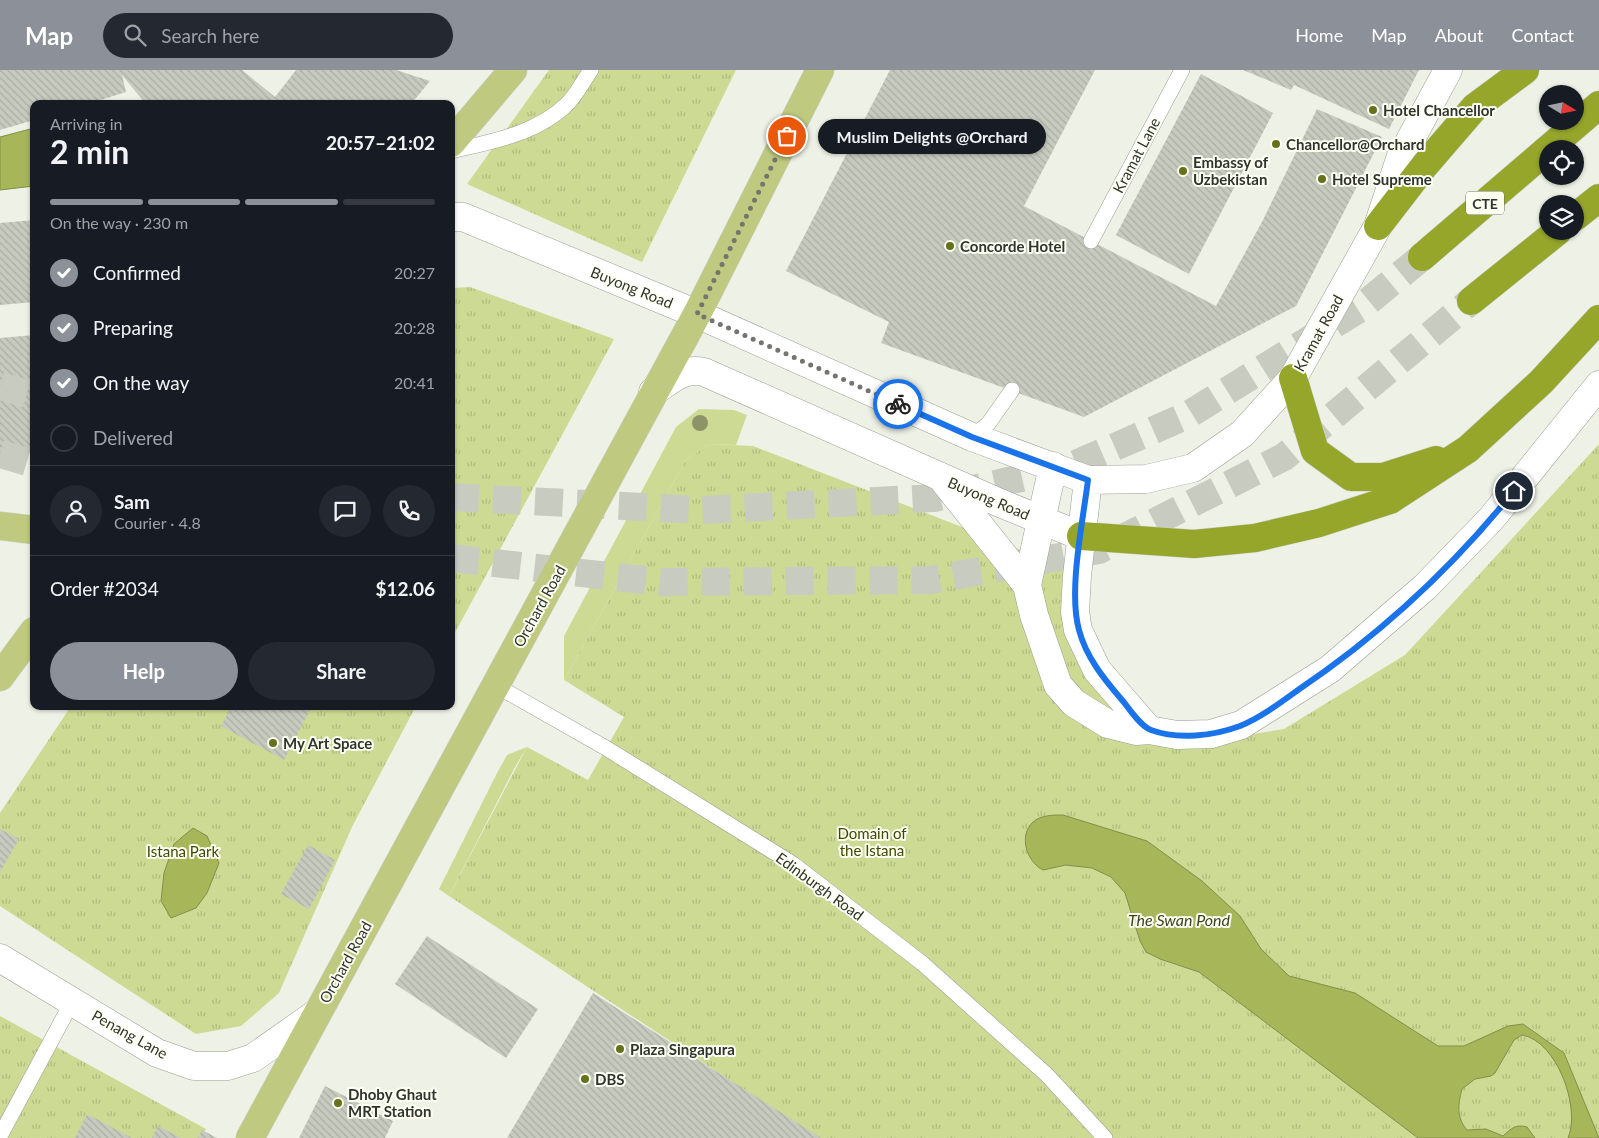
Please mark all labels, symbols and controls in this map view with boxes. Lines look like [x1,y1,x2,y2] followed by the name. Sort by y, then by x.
[103,13,453,58] search box
[25,21,73,50] text: Map
[121,21,149,49] icon: search
[161,24,259,47] text: Search here
[1295,24,1343,46] text: Home
[1371,24,1407,46] text: Map
[1435,24,1484,46] text: About
[1512,24,1574,46] text: Contact
[1539,85,1584,130] north arrow
[1539,85,1584,240] map controls
[1383,101,1495,119] place label: Hotel Chancellor
[1367,104,1379,116] marker: Hotel Chancellor
[50,114,123,133] text: Arriving in
[1109,114,1163,196] street label: Kramat Lane
[766,115,808,157] pin
[817,118,1044,154] callout: Muslim Delights @Orchard
[773,122,801,150] icon: bag
[837,127,1027,146] text: Muslim Delights @Orchard
[326,131,435,154] text: 20:57–21:02
[50,132,129,171] text: 2 min
[1286,135,1424,153] place label: Chancellor@Orchard
[1270,138,1282,150] marker: Chancellor@Orchard
[1539,140,1584,185] button: locate
[1193,153,1269,188] place label: Embassy of Uzbekistan
[1177,165,1189,177] marker: Embassy of Uzbekistan
[1332,170,1432,188] place label: Hotel Supreme
[1316,173,1328,185] marker: Hotel Supreme
[1466,192,1504,214] road number: CTE
[1539,195,1584,240] button: layers
[50,213,188,232] text: On the way · 230 m
[960,237,1065,255] place label: Concorde Hotel
[944,240,956,252] marker: Concorde Hotel
[50,259,78,287] icon: check
[93,261,181,284] text: Confirmed
[588,262,676,312] street label: Buyong Road
[394,263,435,282] text: 20:27
[1290,291,1346,375] street label: Kramat Road
[50,314,78,342] icon: check
[93,316,173,339] text: Preparing
[394,318,435,337] text: 20:28
[50,369,78,397] icon: check
[93,371,189,394] text: On the way
[394,373,435,392] text: 20:41
[873,379,923,429] courier
[884,390,912,418] icon: bike
[93,426,173,449] text: Delivered
[1493,470,1535,512] pin
[945,473,1033,523] street label: Buyong Road
[1500,477,1528,505] icon: home
[50,485,102,537] button: person
[319,485,371,537] button: chat
[383,485,435,537] button: phone
[114,490,150,513] text: Sam
[114,513,201,532] text: Courier · 4.8
[509,562,569,650] street label: Orchard Road
[50,577,159,600] text: Order #2034
[375,577,435,600] text: $12.06
[50,642,238,700] button: Help
[248,642,435,700] button: Share
[283,734,372,752] place label: My Art Space
[267,737,279,749] marker: My Art Space
[837,824,907,859] park label: Domain of the Istana
[147,842,220,860] park label: Istana Park
[773,848,867,924] street label: Edinburgh Road
[1128,910,1231,929] water label: The Swan Pond
[315,918,375,1006] street label: Orchard Road
[89,1006,171,1062] street label: Penang Lane
[630,1040,735,1058] place label: Plaza Singapura
[614,1043,626,1055] marker: Plaza Singapura
[595,1070,625,1088] place label: DBS
[579,1073,591,1085] marker: DBS
[348,1085,437,1120] place label: Dhoby Ghaut MRT Station
[332,1097,344,1109] marker: Dhoby Ghaut MRT Station

